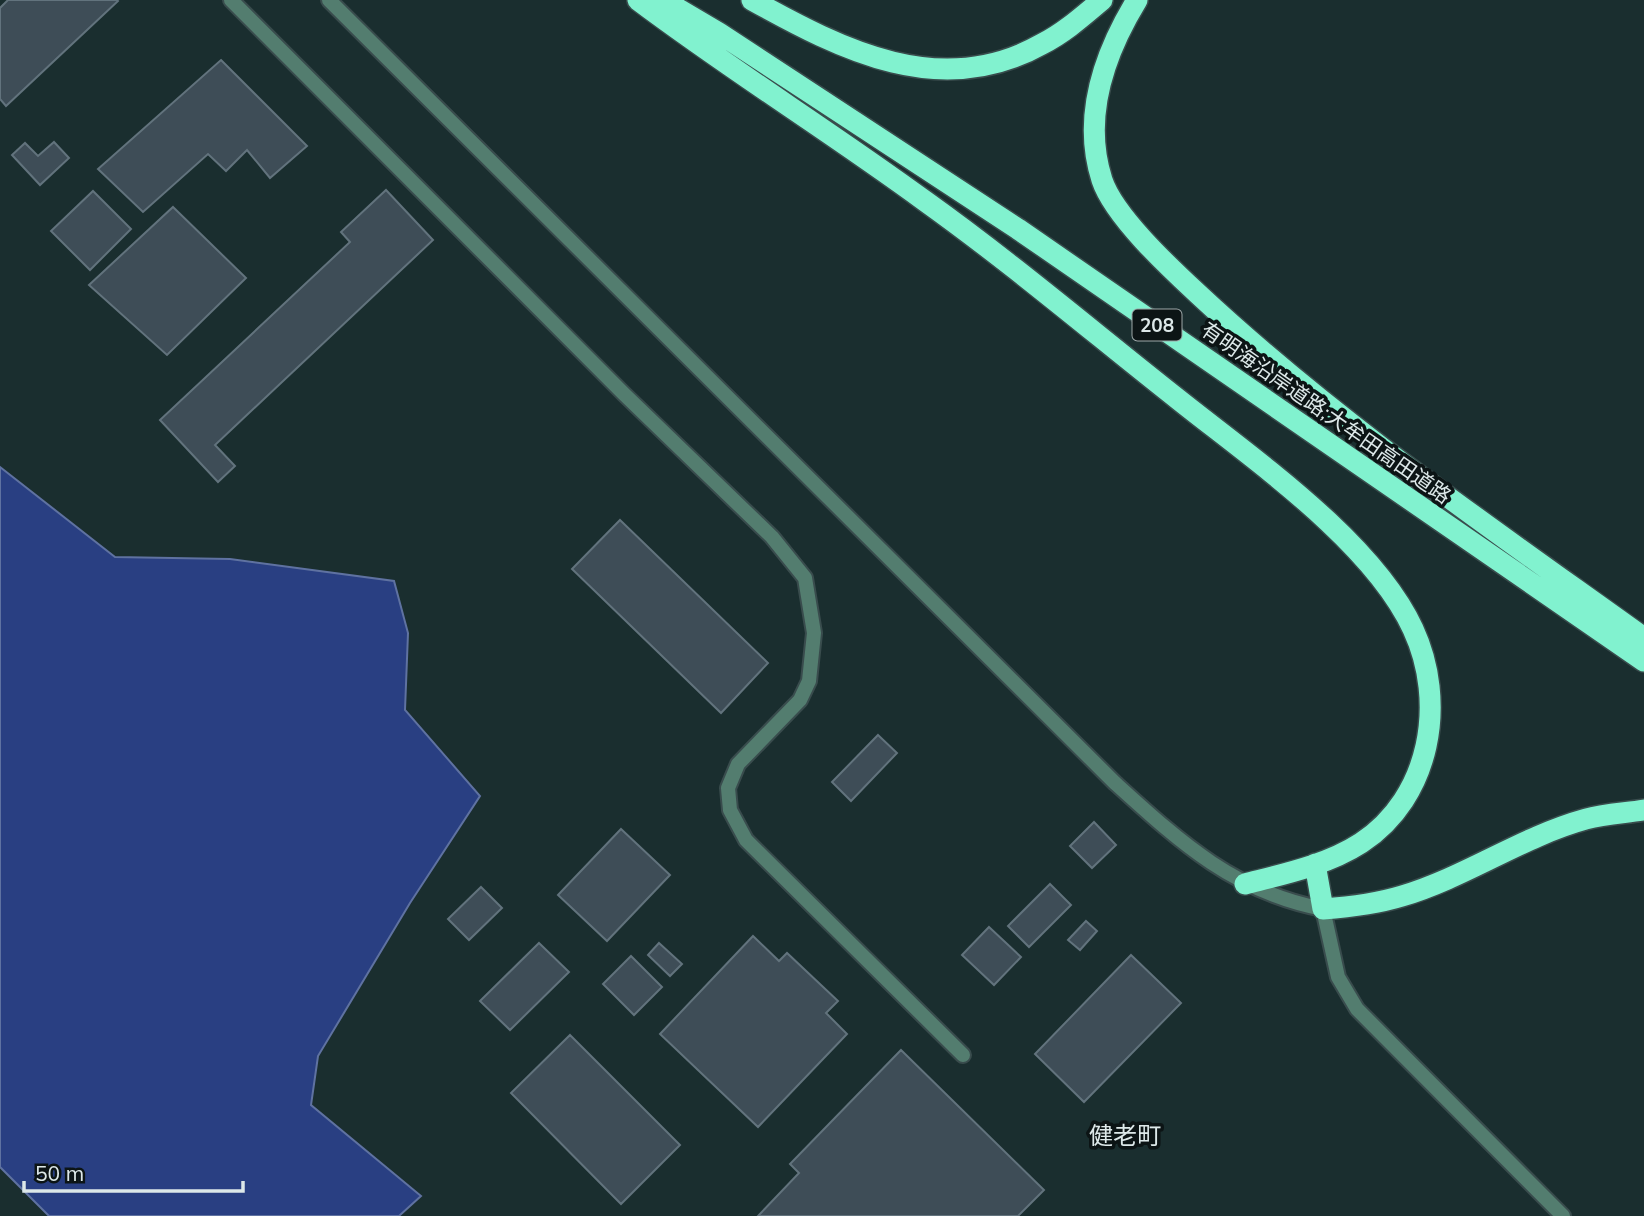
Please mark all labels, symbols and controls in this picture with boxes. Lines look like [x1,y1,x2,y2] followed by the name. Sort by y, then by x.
[1132,310,1182,340] road number: 208
[1197,316,1456,509] street label: 有明海沿岸道路;大牟田高田道路
[1089,1120,1161,1150] district label: 健老町
[24,1150,243,1194] scale bar
[35,1160,84,1186] text: 50 m

